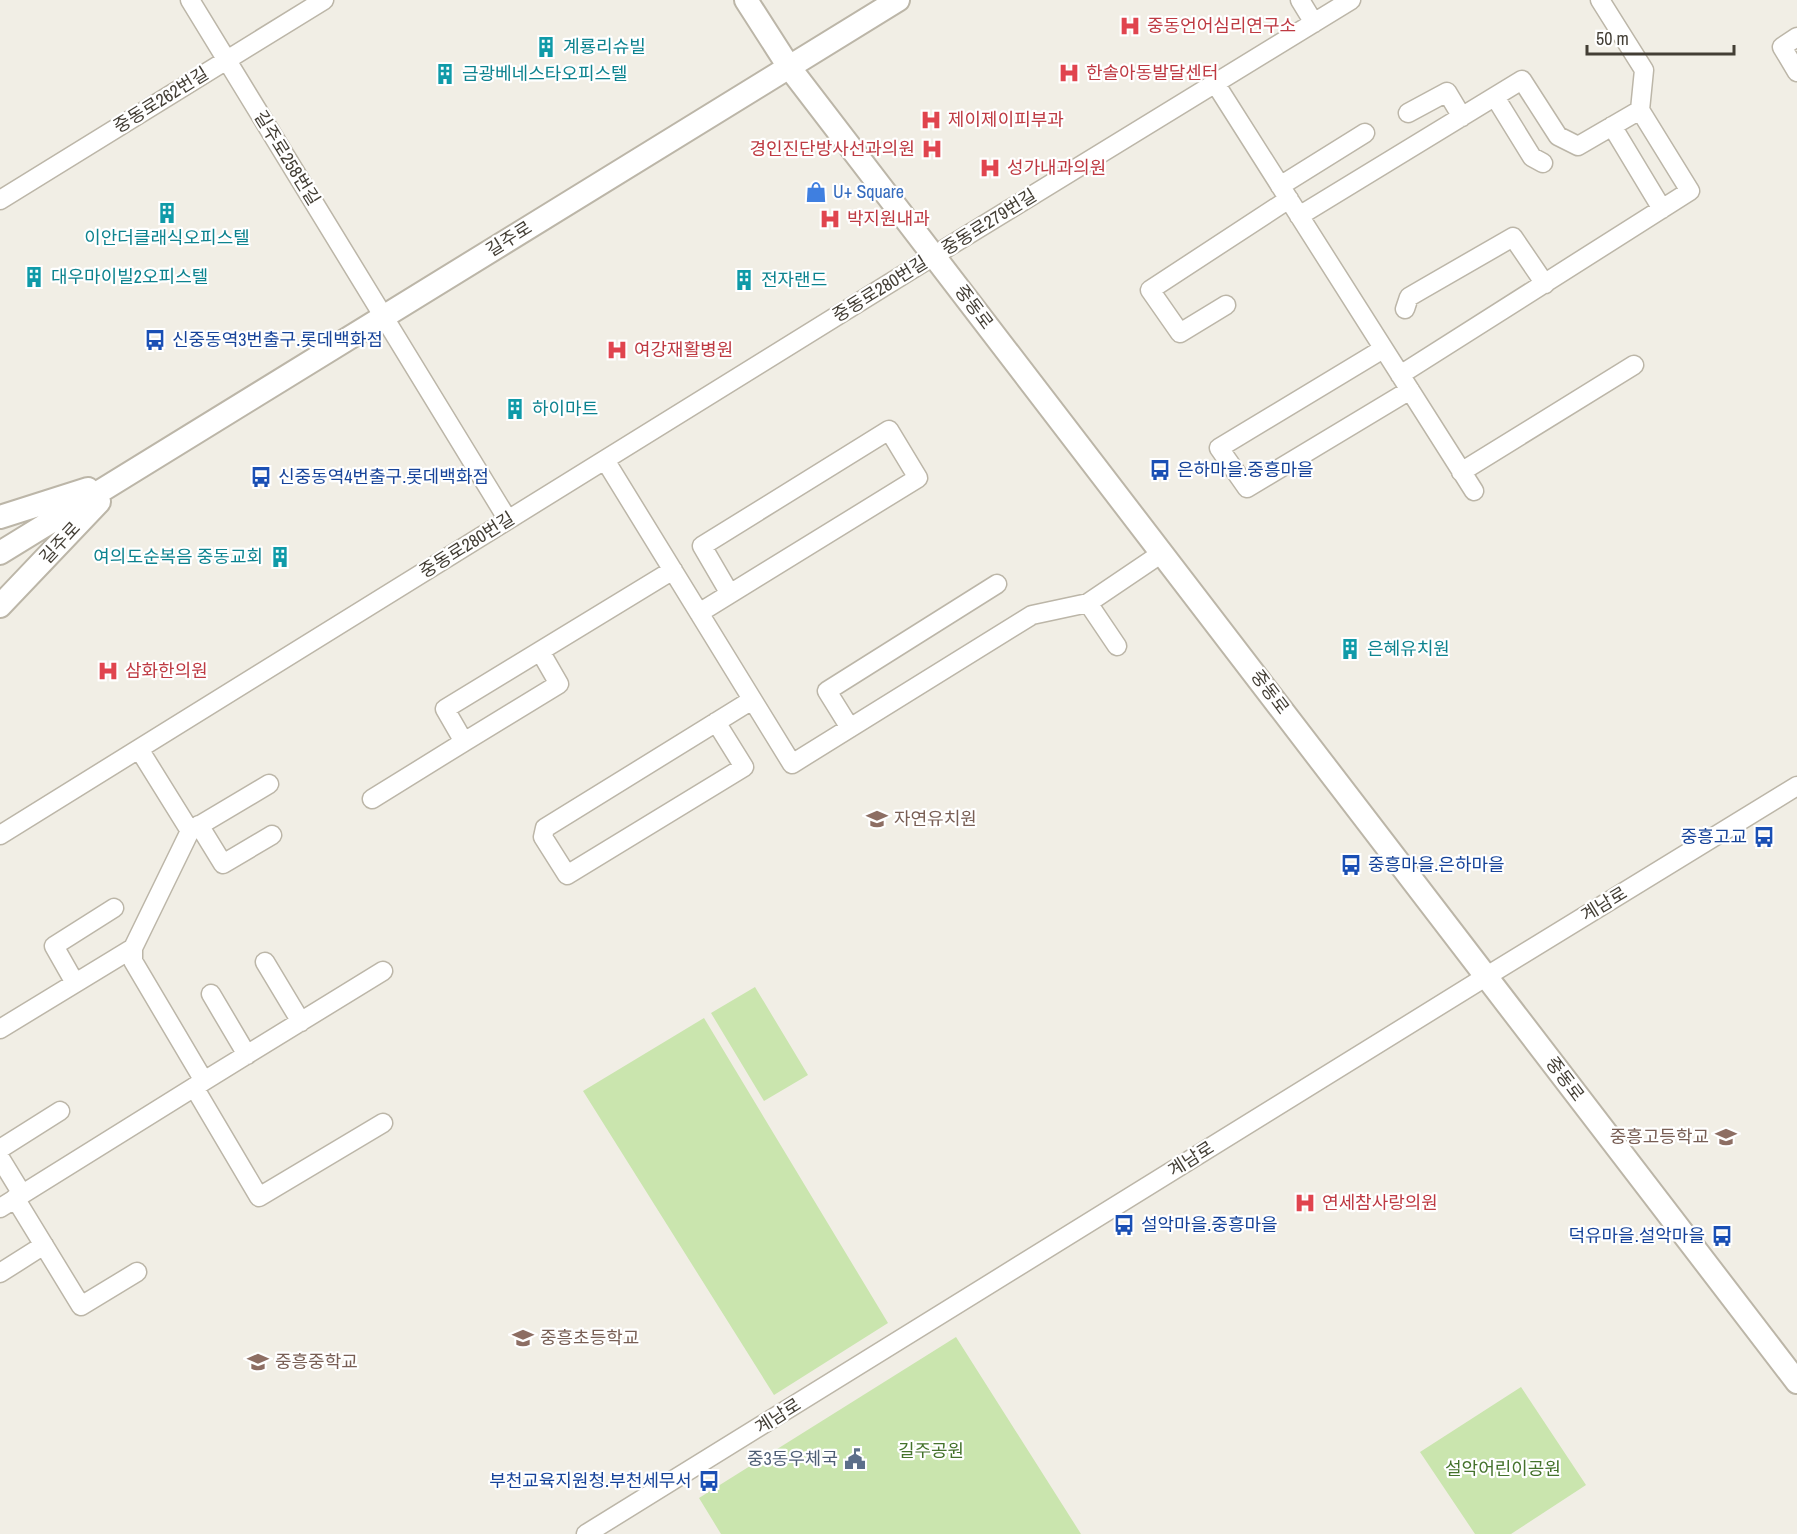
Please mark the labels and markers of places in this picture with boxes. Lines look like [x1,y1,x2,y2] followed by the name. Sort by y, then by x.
[1147,13,1296,38] place label: 중동언어심리연구소
[1118,14,1142,38] hospital icon: 중동언어심리연구소
[563,34,646,59] place label: 계룡리슈빌
[534,35,558,59] building icon: 계룡리슈빌
[1086,60,1218,85] place label: 한솔아동발달센터
[462,61,628,86] place label: 금광베네스타오피스텔
[1057,61,1081,85] hospital icon: 한솔아동발달센터
[433,62,457,86] building icon: 금광베네스타오피스텔
[948,107,1064,132] place label: 제이제이피부과
[919,108,943,132] hospital icon: 제이제이피부과
[749,136,915,161] place label: 경인진단방사선과의원
[920,137,944,161] hospital icon: 경인진단방사선과의원
[1007,155,1106,180] place label: 성가내과의원
[978,156,1002,180] hospital icon: 성가내과의원
[833,179,904,204] place label: U+ Square
[804,180,828,204] shop icon: U+ Square
[155,201,179,225] building icon: 이안더클래식오피스텔
[847,206,930,231] place label: 박지원내과
[818,207,842,231] hospital icon: 박지원내과
[84,225,250,250] place label: 이안더클래식오피스텔
[51,264,208,289] place label: 대우마이빌2오피스텔
[22,265,46,289] building icon: 대우마이빌2오피스텔
[761,267,827,292] place label: 전자랜드
[732,268,756,292] building icon: 전자랜드
[172,327,383,352] place label: 신중동역3번출구.롯데백화점
[143,328,167,352] bus stop icon: 신중동역3번출구.롯데백화점
[634,337,733,362] place label: 여강재활병원
[605,338,629,362] hospital icon: 여강재활병원
[532,396,598,421] place label: 하이마트
[503,397,527,421] building icon: 하이마트
[1177,457,1314,482] place label: 은하마을.중흥마을
[1148,458,1172,482] bus stop icon: 은하마을.중흥마을
[278,464,489,489] place label: 신중동역4번출구.롯데백화점
[249,465,273,489] bus stop icon: 신중동역4번출구.롯데백화점
[93,544,263,569] place label: 여의도순복음 중동교회
[268,545,292,569] building icon: 여의도순복음 중동교회
[1367,636,1450,661] place label: 은혜유치원
[1338,637,1362,661] building icon: 은혜유치원
[125,658,208,683] place label: 삼화한의원
[96,659,120,683] hospital icon: 삼화한의원
[894,806,977,831] place label: 자연유치원
[865,807,889,831] school or university icon: 자연유치원
[1681,824,1747,849] place label: 중흥고교
[1752,825,1776,849] bus stop icon: 중흥고교
[1368,852,1505,877] place label: 중흥마을.은하마을
[1339,853,1363,877] bus stop icon: 중흥마을.은하마을
[1610,1124,1709,1149] place label: 중흥고등학교
[1714,1125,1738,1149] school or university icon: 중흥고등학교
[1322,1190,1438,1215] place label: 연세참사랑의원
[1293,1191,1317,1215] hospital icon: 연세참사랑의원
[1141,1212,1278,1237] place label: 설악마을.중흥마을
[1112,1213,1136,1237] bus stop icon: 설악마을.중흥마을
[1568,1223,1705,1248] place label: 덕유마을.설악마을
[1710,1224,1734,1248] bus stop icon: 덕유마을.설악마을
[540,1325,639,1350] place label: 중흥초등학교
[511,1326,535,1350] school or university icon: 중흥초등학교
[275,1349,358,1374] place label: 중흥중학교
[246,1350,270,1374] school or university icon: 중흥중학교
[747,1446,838,1471] place label: 중3동우체국
[843,1447,867,1471] public building icon: 중3동우체국
[489,1468,692,1493] place label: 부천교육지원청.부천세무서
[697,1469,721,1493] bus stop icon: 부천교육지원청.부천세무서

